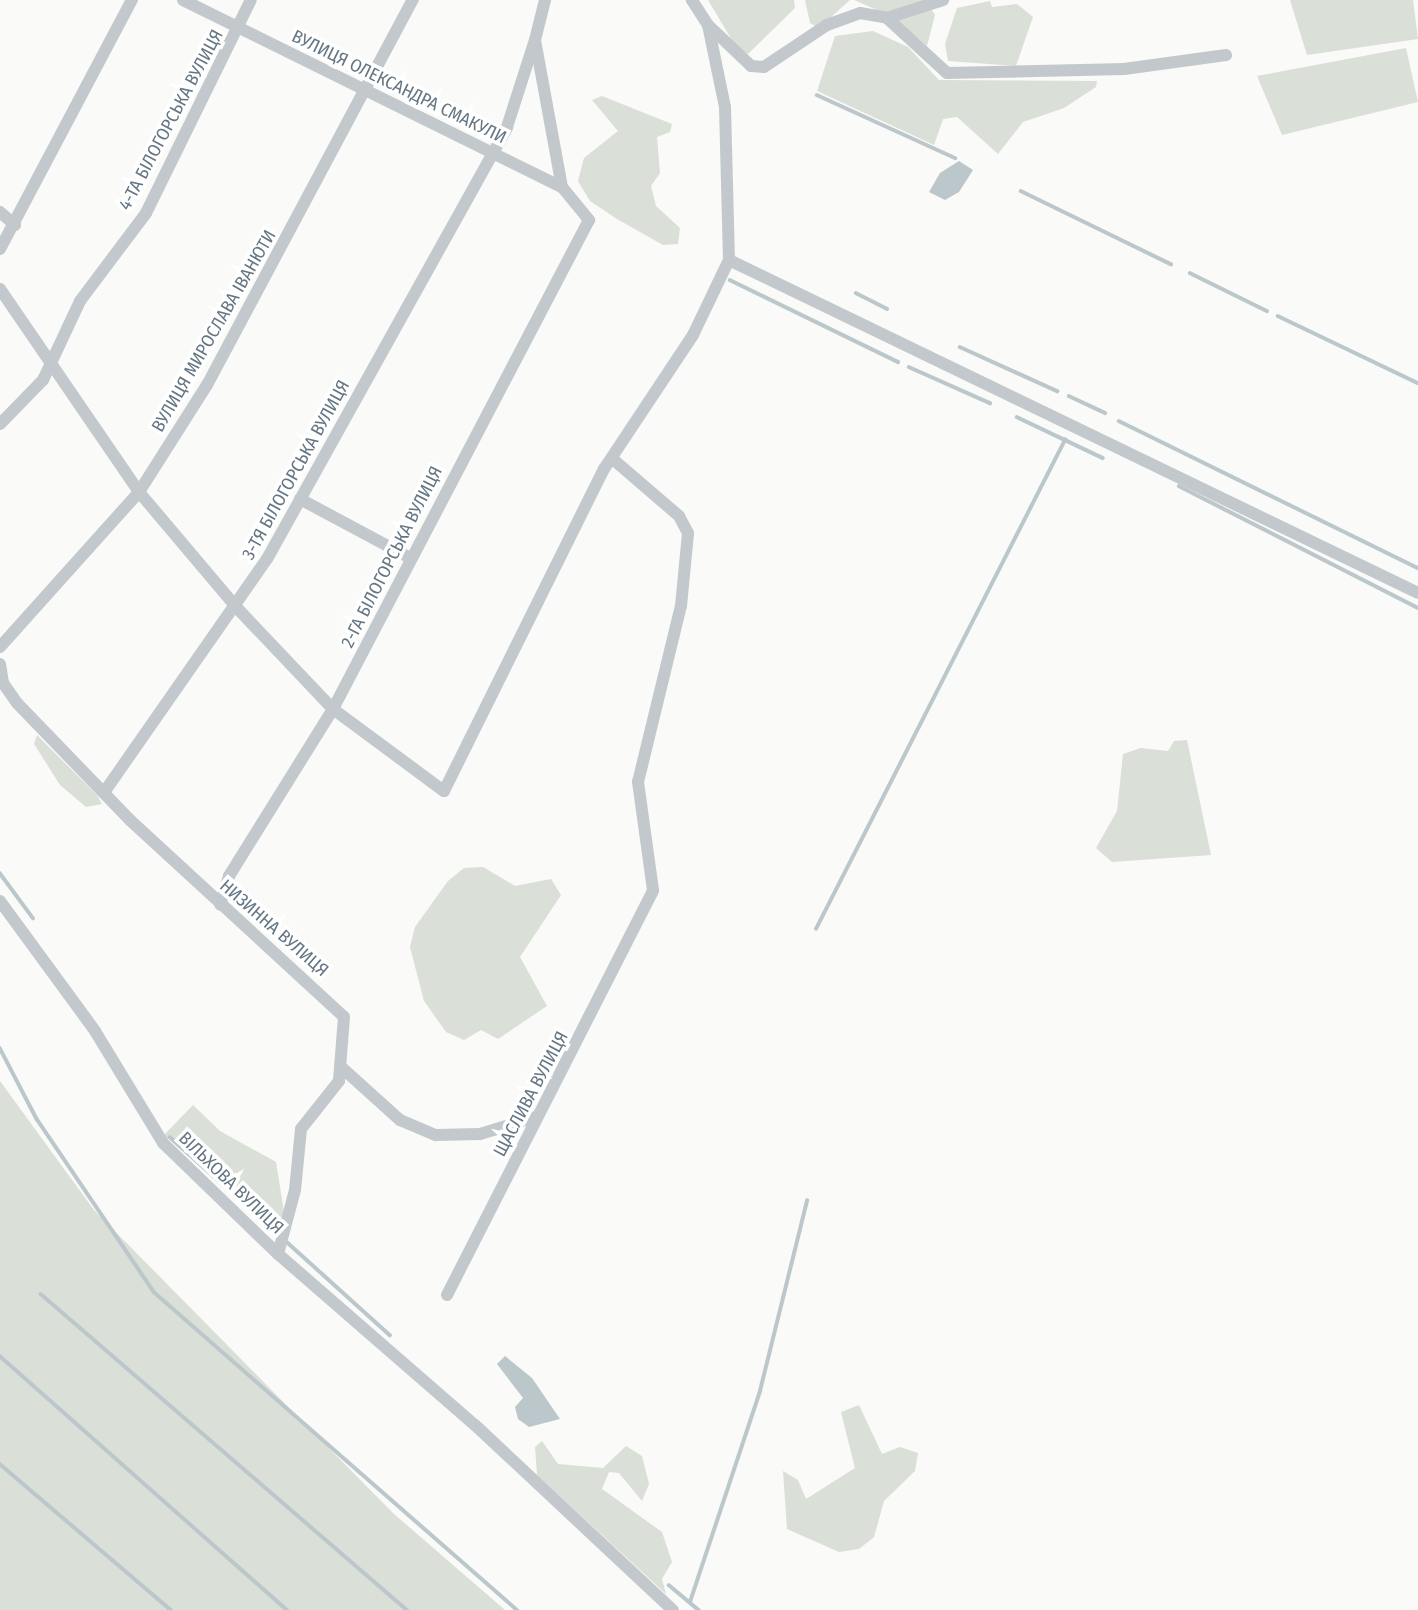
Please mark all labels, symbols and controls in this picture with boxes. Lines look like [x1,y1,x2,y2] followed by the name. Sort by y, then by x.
[114,26,228,214] street label: 4-ТА БІЛОГОРСЬКА ВУЛИЦЯ
[288,26,510,148] street label: ВУЛИЦЯ ОЛЕКСАНДРА СМАКУЛИ
[147,226,281,436] street label: ВУЛИЦЯ МИРОСЛАВА ІВАНЮТИ
[238,376,354,564] street label: 3-ТЯ БІЛОГОРСЬКА ВУЛИЦЯ
[337,463,447,651] street label: 2-ГА БІЛОГОРСЬКА ВУЛИЦЯ
[215,875,333,981] street label: НИЗИННА ВУЛИЦЯ
[489,1028,573,1160] street label: ЩАСЛИВА ВУЛИЦЯ
[174,1128,288,1238] street label: ВІЛЬХОВА ВУЛИЦЯ

